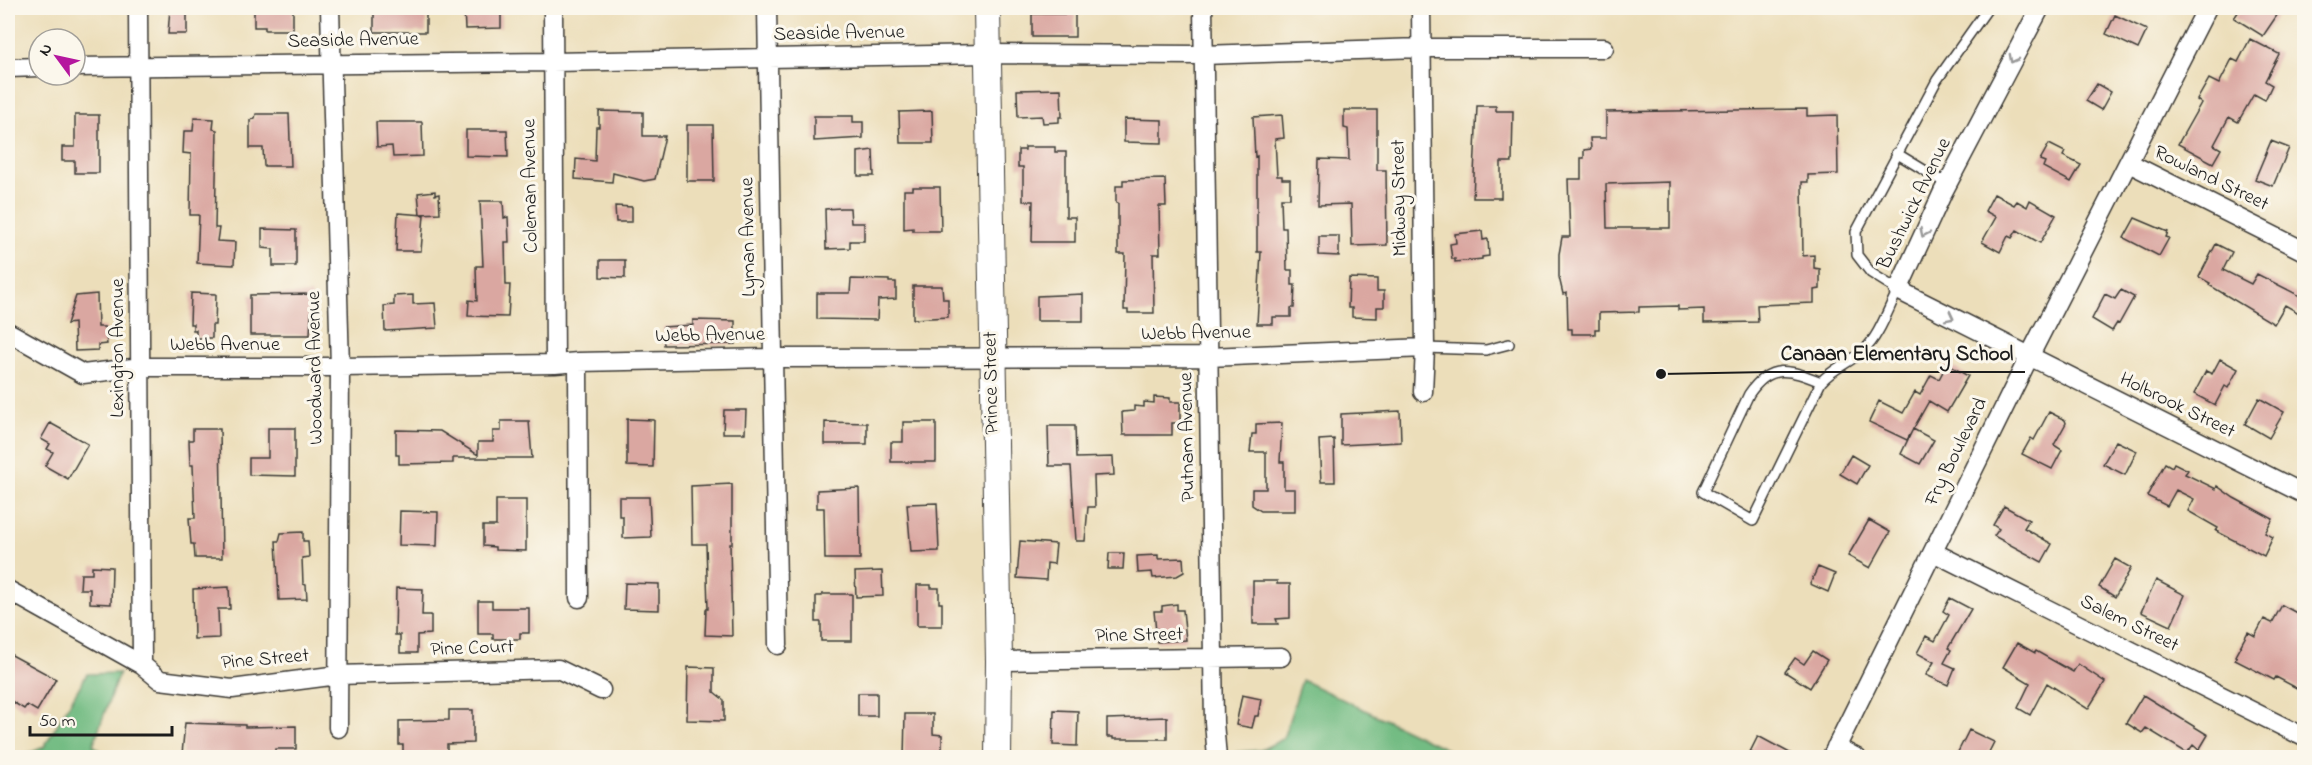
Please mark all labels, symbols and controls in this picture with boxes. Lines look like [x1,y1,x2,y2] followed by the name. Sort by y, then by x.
[773,18,905,50] street label: Seaside Avenue
[287,25,419,57] street label: Seaside Avenue
[27,27,87,87] north arrow
[33,39,59,61] text: N
[2009,53,2020,64] one-way arrow
[515,119,547,253] street label: Coleman Avenue
[1870,133,1960,276] street label: Bushwick Avenue
[1384,139,1416,257] street label: Midway Street
[2149,139,2274,220] street label: Rowland Street
[733,177,765,297] street label: Lyman Avenue
[1920,226,1932,237] one-way arrow
[104,278,134,418] street label: Lexington Avenue
[300,291,332,445] street label: Woodward Avenue
[1944,310,1955,321] one-way arrow
[1141,319,1251,349] street label: Webb Avenue
[655,321,765,351] street label: Webb Avenue
[170,331,280,360] street label: Webb Avenue
[977,331,1007,435] street label: Prince Street
[1768,333,2025,372] callout: Canaan Elementary School
[1781,340,2014,372] text: Canaan Elementary School
[2114,365,2240,447] street label: Holbrook Street
[1172,372,1204,502] street label: Putnam Avenue
[1918,393,1996,512] street label: Fry Boulevard
[2075,588,2184,661] street label: Salem Street
[1095,621,1184,651] street label: Pine Street
[430,633,514,665] street label: Pine Court
[220,642,310,678] street label: Pine Street
[30,699,172,737] scale bar
[39,709,76,735] text: 50 m

